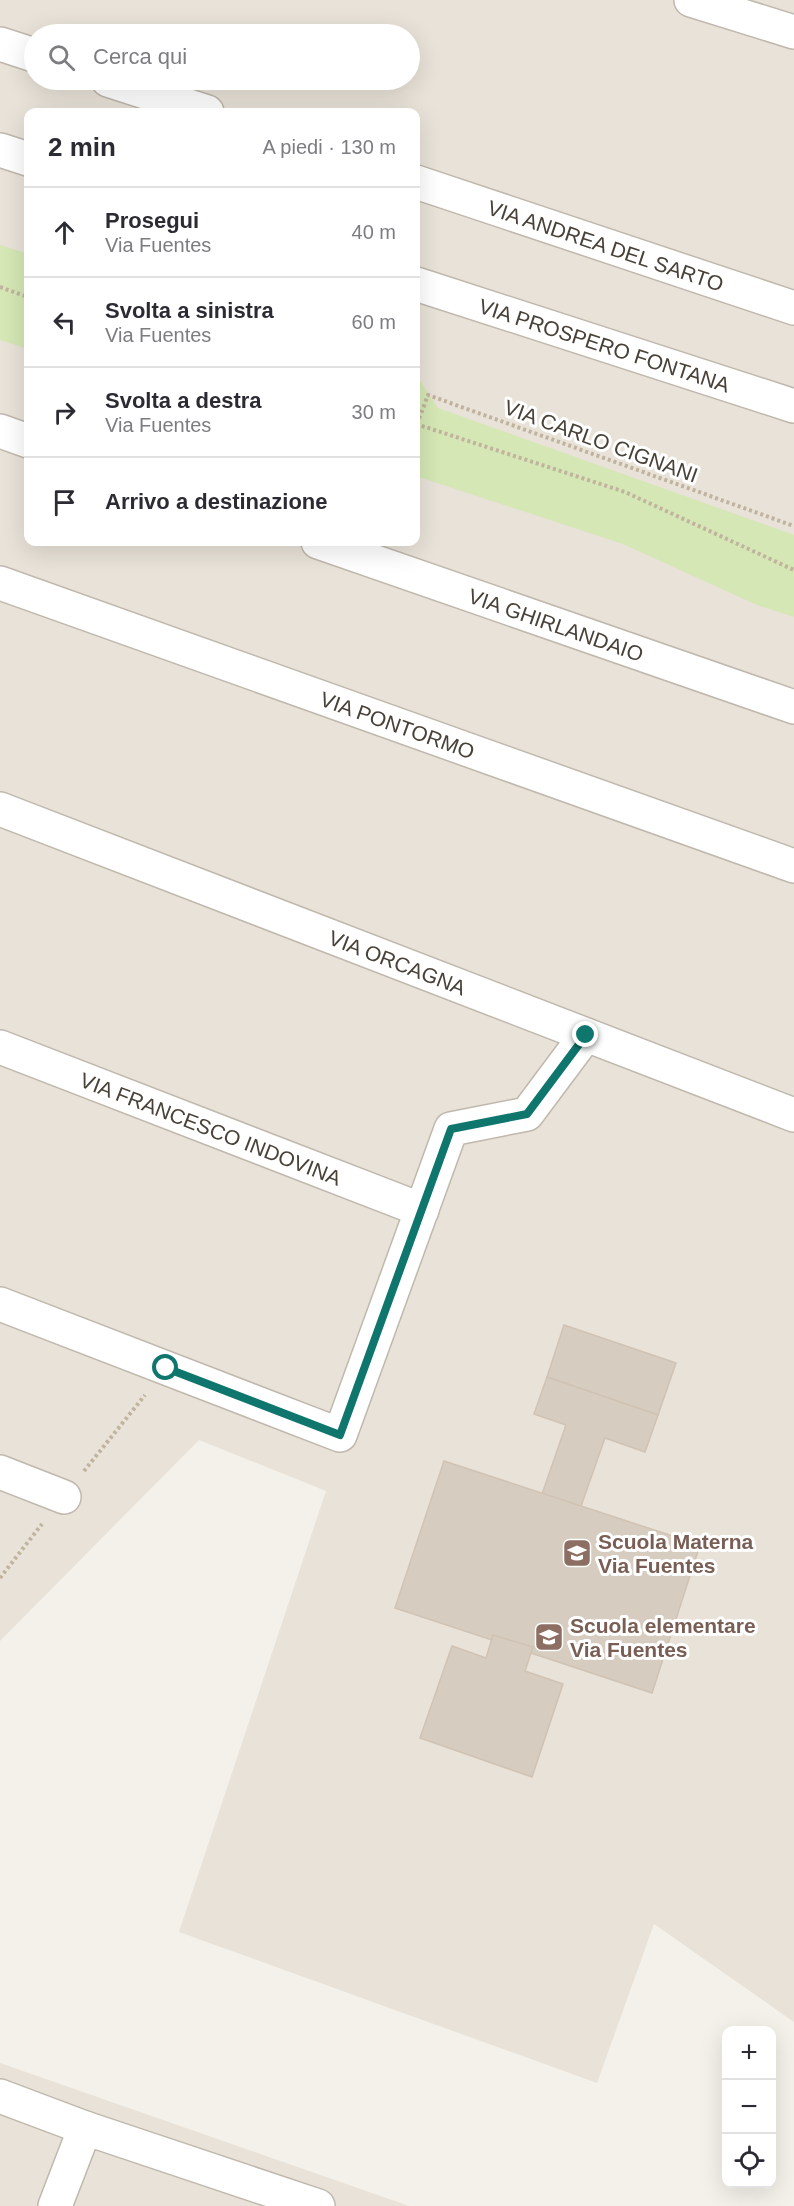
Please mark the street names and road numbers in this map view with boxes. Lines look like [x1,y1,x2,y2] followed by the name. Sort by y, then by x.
[485,195,727,295] street label: VIA ANDREA DEL SARTO
[476,294,733,396] street label: VIA PROSPERO FONTANA
[501,395,701,487] street label: VIA CARLO CIGNANI
[466,584,646,665] street label: VIA GHIRLANDAIO
[317,687,478,763] street label: VIA PONTORMO
[326,925,469,999] street label: VIA ORCAGNA
[77,1068,345,1189] street label: VIA FRANCESCO INDOVINA

